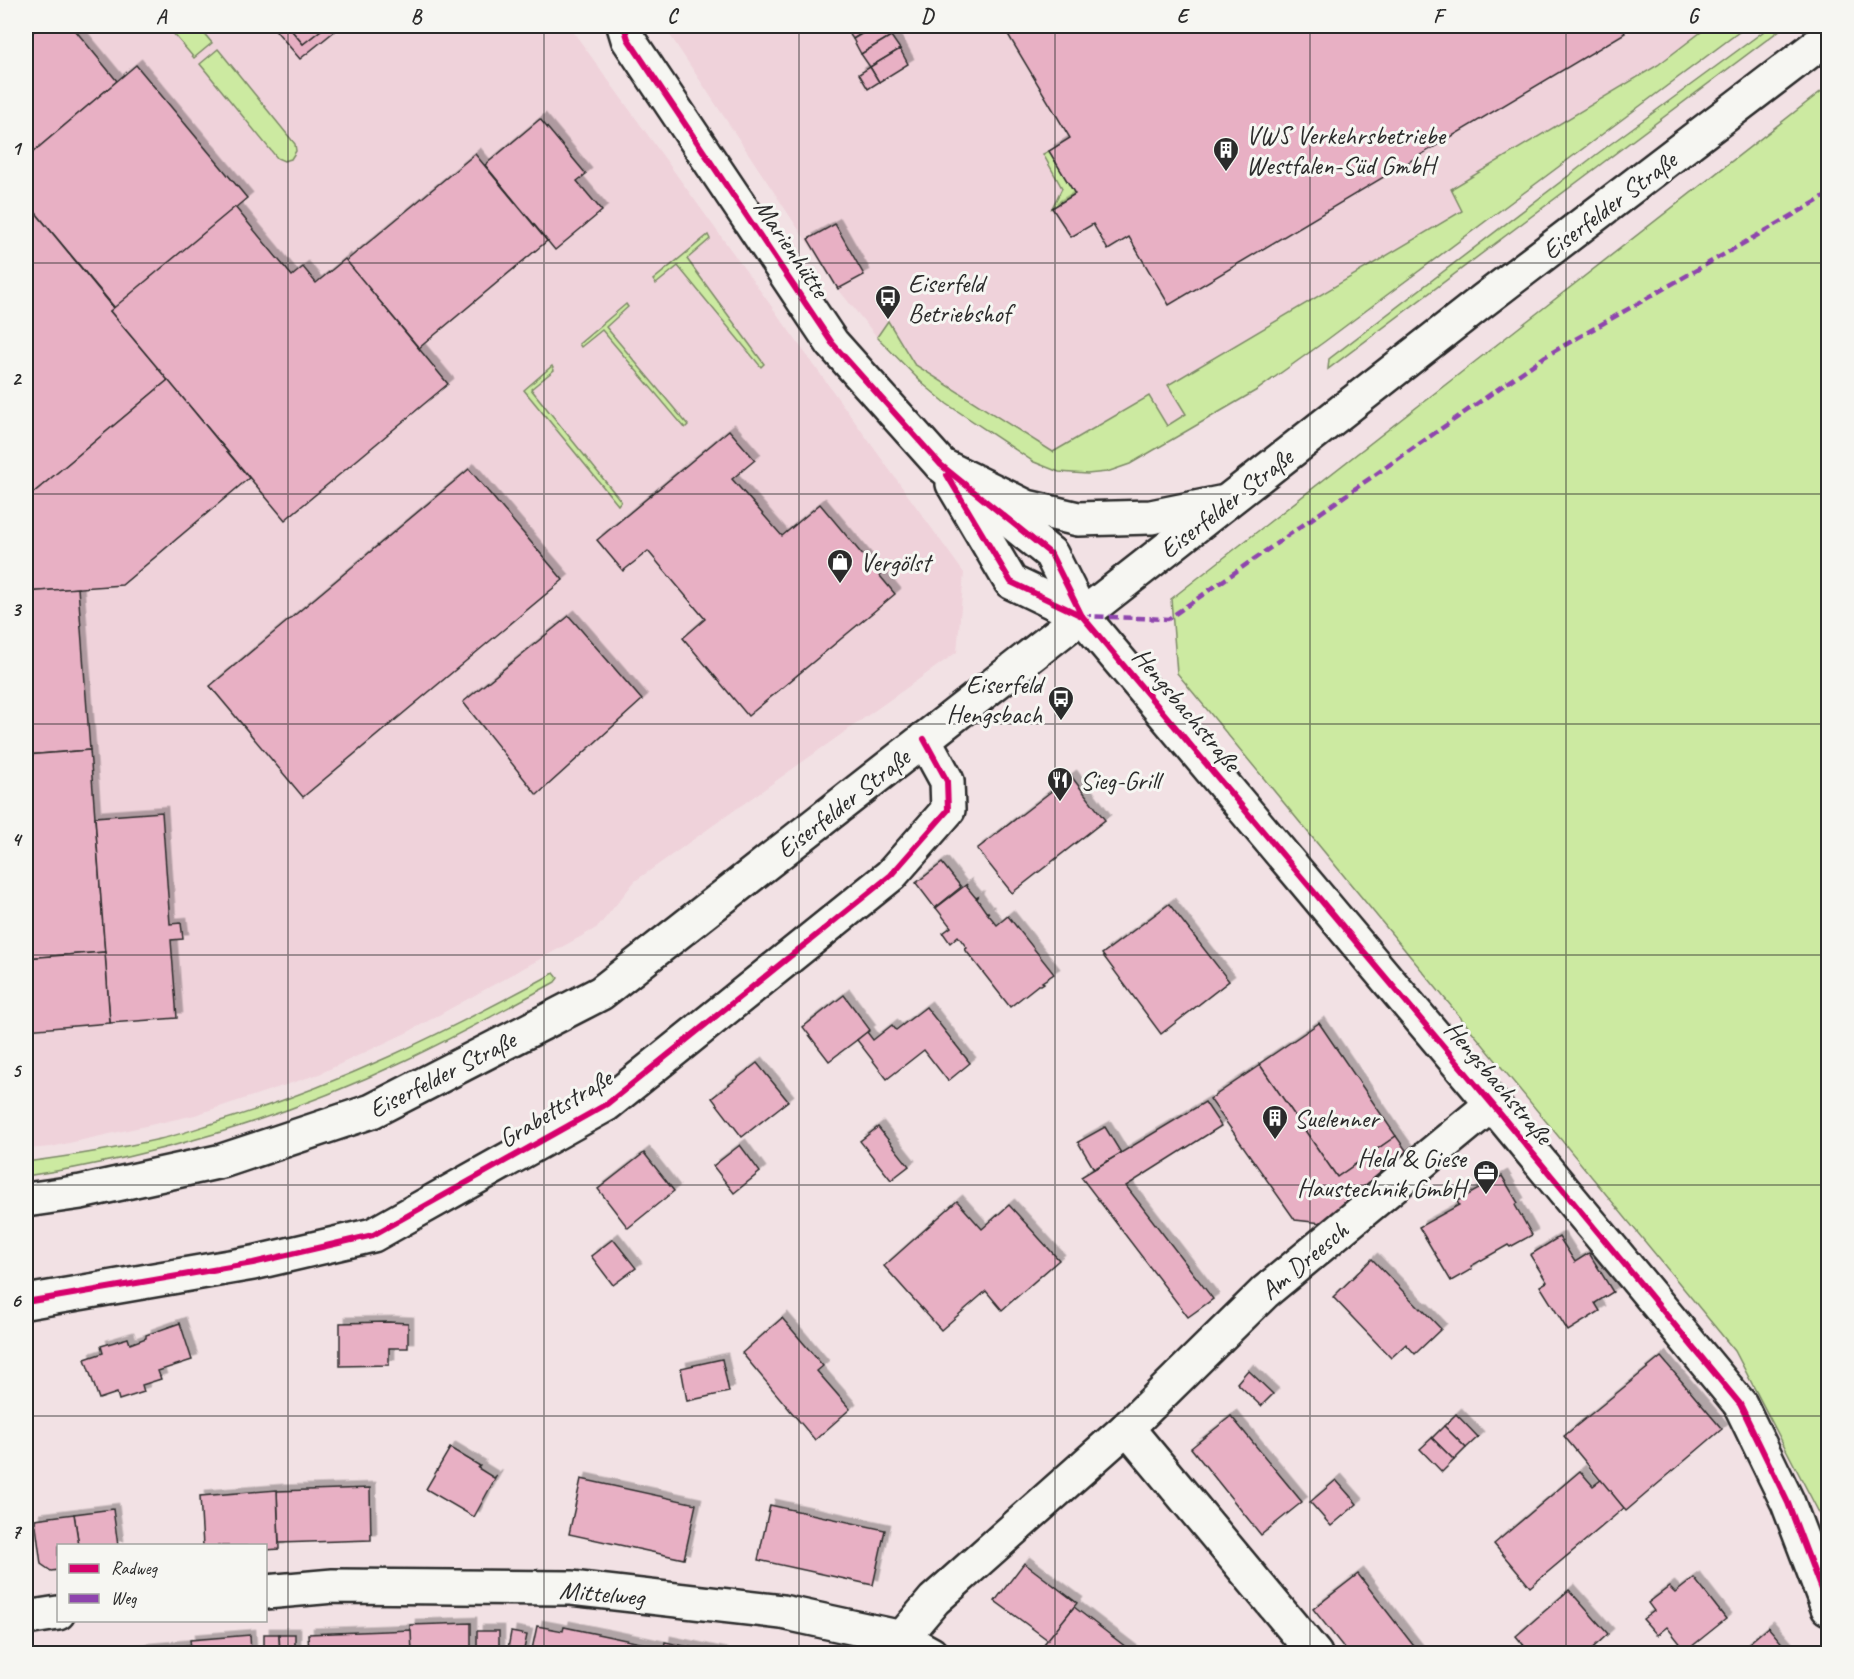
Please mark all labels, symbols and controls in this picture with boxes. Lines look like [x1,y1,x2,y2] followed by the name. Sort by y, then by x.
[156,4,168,29] text: A
[411,4,423,29] text: B
[667,4,679,29] text: C
[921,4,935,29] text: D
[1177,4,1191,29] text: E
[1433,4,1447,29] text: F
[1688,4,1701,29] text: G
[1246,119,1446,182] place label: VWS Verkehrsbetriebe Westfalen-Süd GmbH
[1211,135,1241,173] building icon: VWS Verkehrsbetriebe Westfalen-Süd GmbH
[12,136,23,161] text: 1
[1535,142,1685,267] street label: Eiserfelder Straße
[747,193,838,306] street label: Marienhütte
[908,267,1016,330] place label: Eiserfeld Betriebshof
[873,283,903,321] bus stop icon: Eiserfeld Betriebshof
[12,366,23,391] text: 2
[1153,439,1302,566] street label: Eiserfelder Straße
[860,546,933,579] place label: Vergölst
[825,547,855,585] shop icon: Vergölst
[12,597,23,622] text: 3
[1125,641,1250,780] street label: Hengsbachstraße
[946,668,1046,731] place label: Eiserfeld Hengsbach
[1046,684,1076,722] bus stop icon: Eiserfeld Hengsbach
[770,739,919,866] street label: Eiserfelder Straße
[1080,764,1165,797] place label: Sieg-Grill
[1045,765,1075,803] restaurant icon: Sieg-Grill
[12,827,24,852] text: 4
[1437,1014,1562,1153] street label: Hengsbachstraße
[363,1022,523,1126] street label: Eiserfelder Straße
[12,1058,23,1083] text: 5
[493,1060,620,1155] street label: Grabettstraße
[1294,1102,1381,1135] place label: Suelenner
[1260,1103,1290,1141] building icon: Suelenner
[1297,1142,1470,1205] place label: Held & Giese Haustechnik GmbH
[1471,1158,1501,1196] office icon: Held & Giese Haustechnik GmbH
[1253,1213,1356,1307] street label: Am Dreesch
[11,1288,22,1313] text: 6
[12,1519,23,1544] text: 7
[57,1544,267,1622] legend
[111,1557,159,1579] text: Radweg
[558,1573,648,1614] street label: Mittelweg
[111,1587,138,1609] text: Weg

